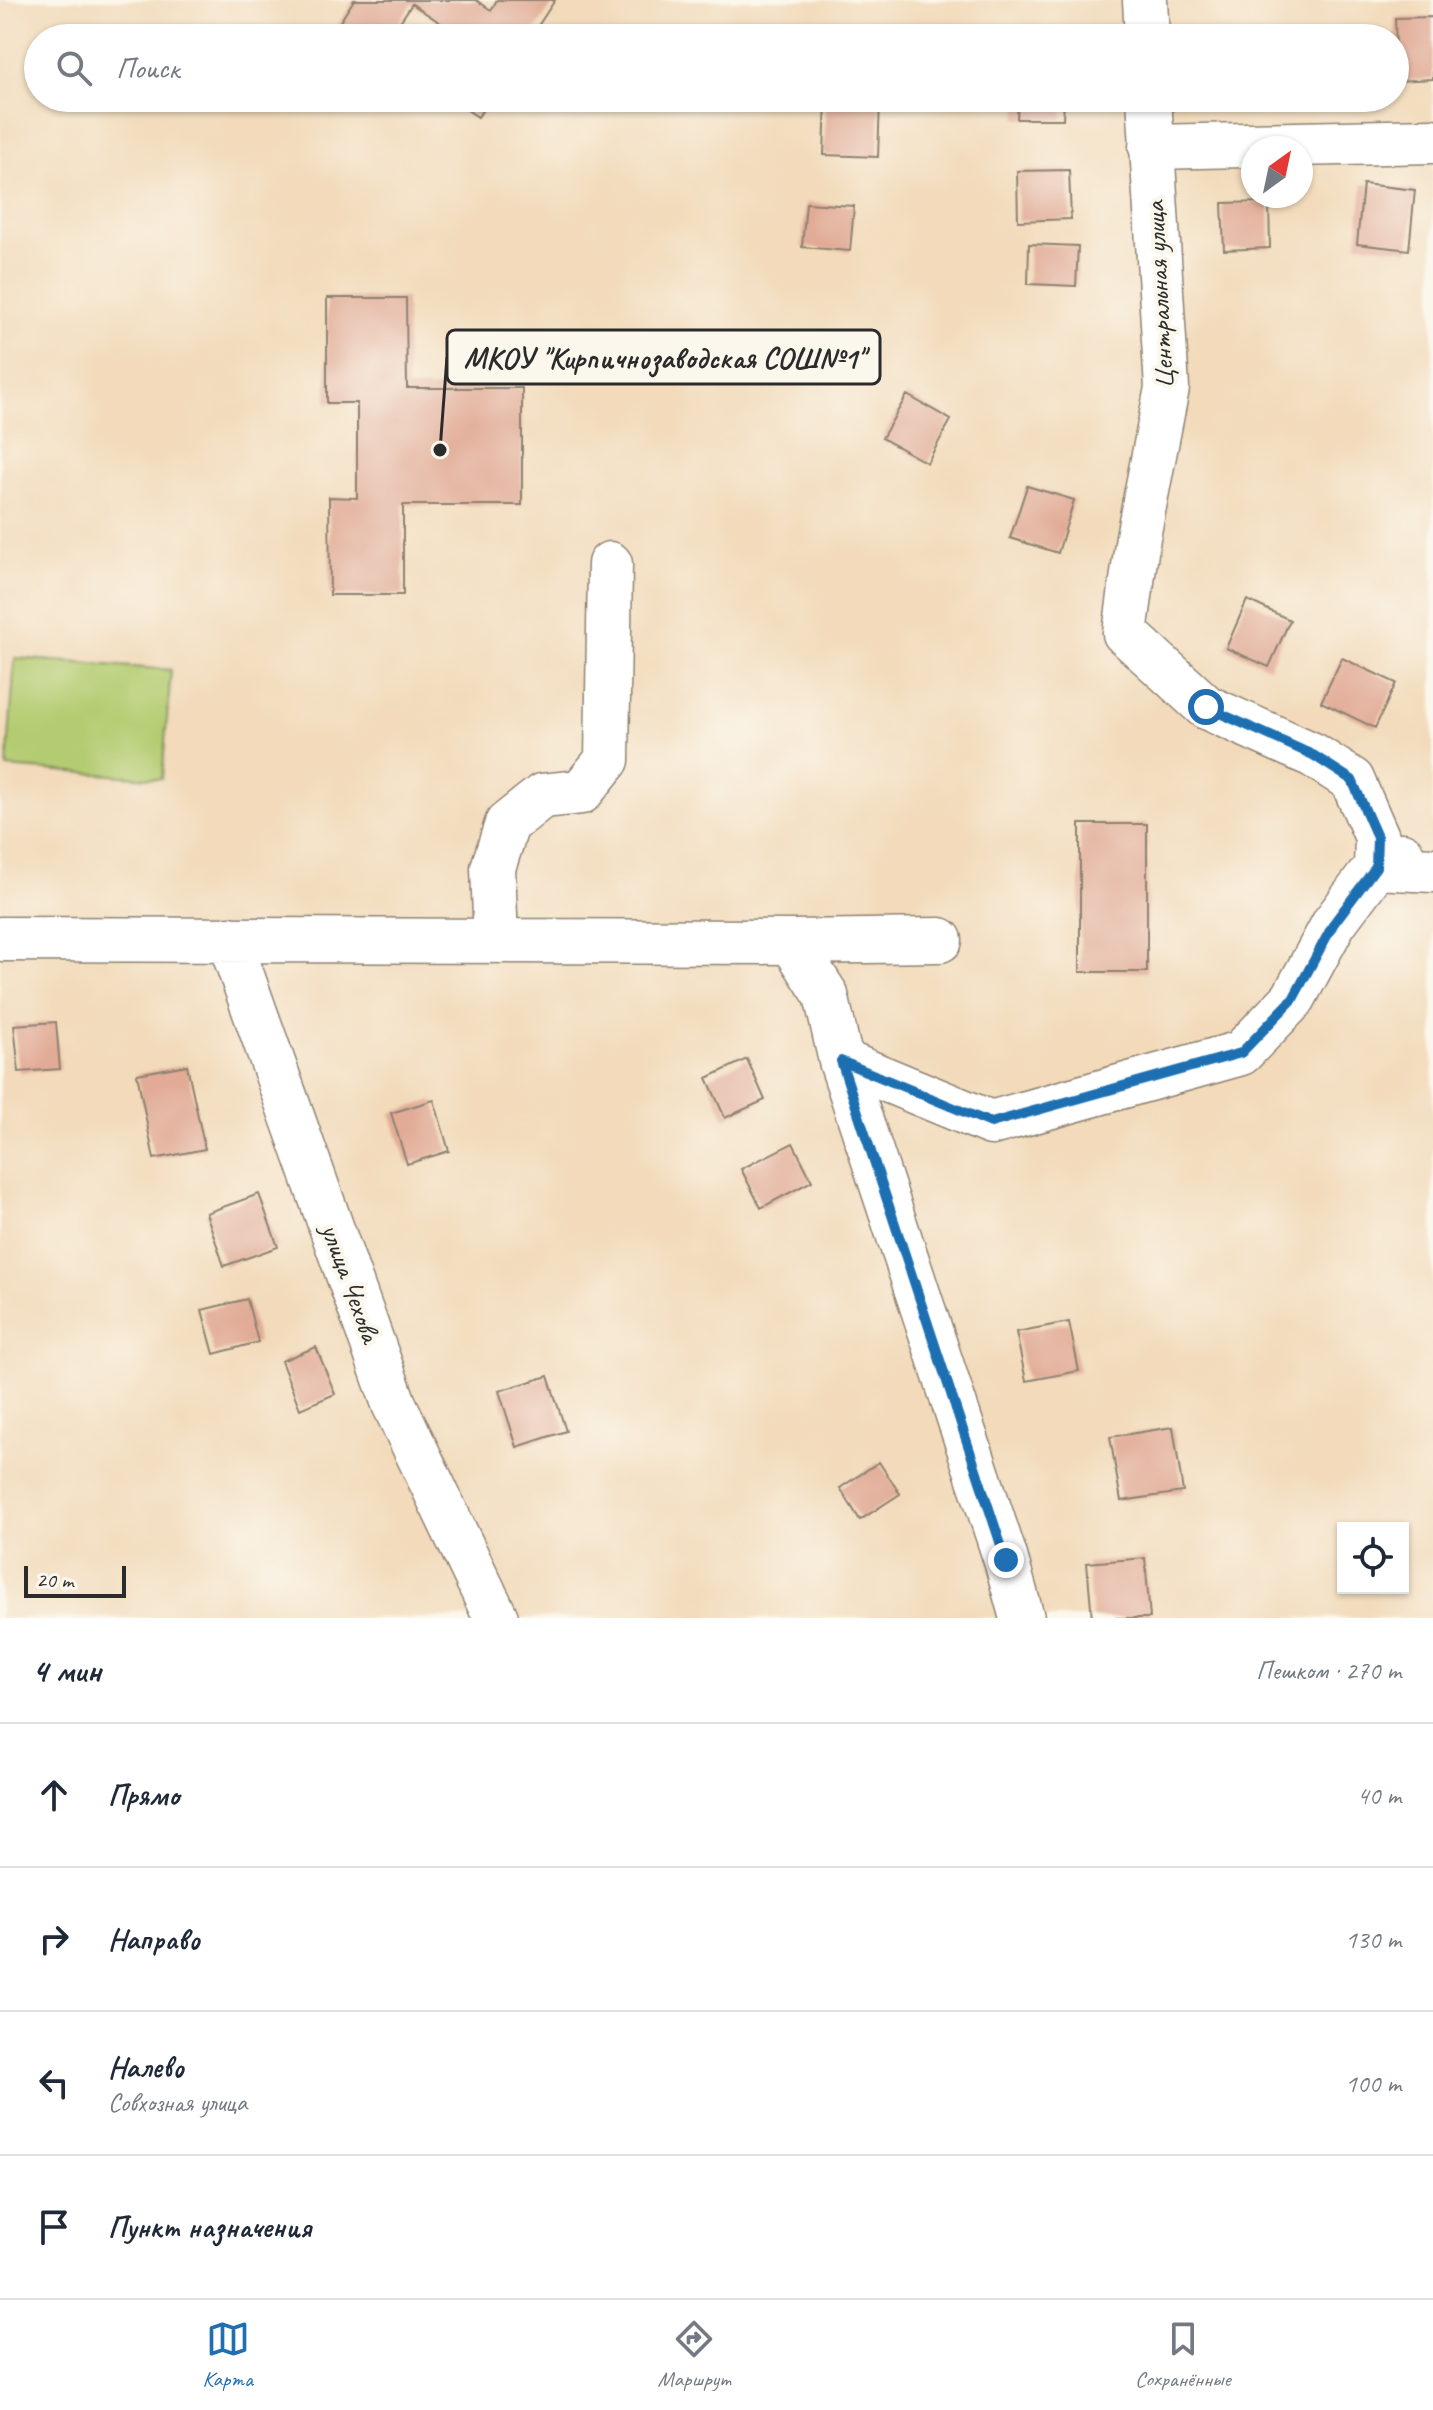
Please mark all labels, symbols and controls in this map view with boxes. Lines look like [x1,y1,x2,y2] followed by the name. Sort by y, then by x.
[24,24,1409,112] search box
[52,46,96,90] icon: search
[116,49,179,87] text: Поиск
[1241,136,1313,208] north arrow
[1137,199,1181,390] street label: Центральная улица
[447,330,880,384] callout: МКОУ "Кирпичнозаводская СОШ№1"
[464,339,871,378] text: МКОУ "Кирпичнозаводская СОШ№1"
[1188,689,1224,725] route start
[313,1217,389,1349] street label: улица Чехова
[1337,1522,1409,1594] map controls
[1337,1522,1409,1594] button: locate
[988,1542,1024,1578] route end
[24,1562,126,1598] scale bar
[36,1566,73,1594] text: 20 m
[32,1649,101,1692] text: 4 мин
[1256,1654,1401,1687] text: Пешком · 270 m
[32,1773,76,1817] icon: ahead
[108,1776,179,1814] text: Прямо
[1357,1779,1401,1812] text: 40 m
[32,1917,76,1961] icon: right
[108,1920,200,1958] text: Направо
[1345,1923,1401,1956] text: 130 m
[108,2048,184,2086] text: Налево
[32,2061,76,2105] icon: left
[1345,2067,1401,2100] text: 100 m
[108,2086,247,2119] text: Совхозная улица
[32,2205,76,2249] icon: arrive
[108,2208,311,2246] text: Пункт назначения
[202,2317,253,2393] tab: Карта
[658,2317,730,2393] tab: Маршрут
[1135,2317,1231,2393] tab: Сохранённые

